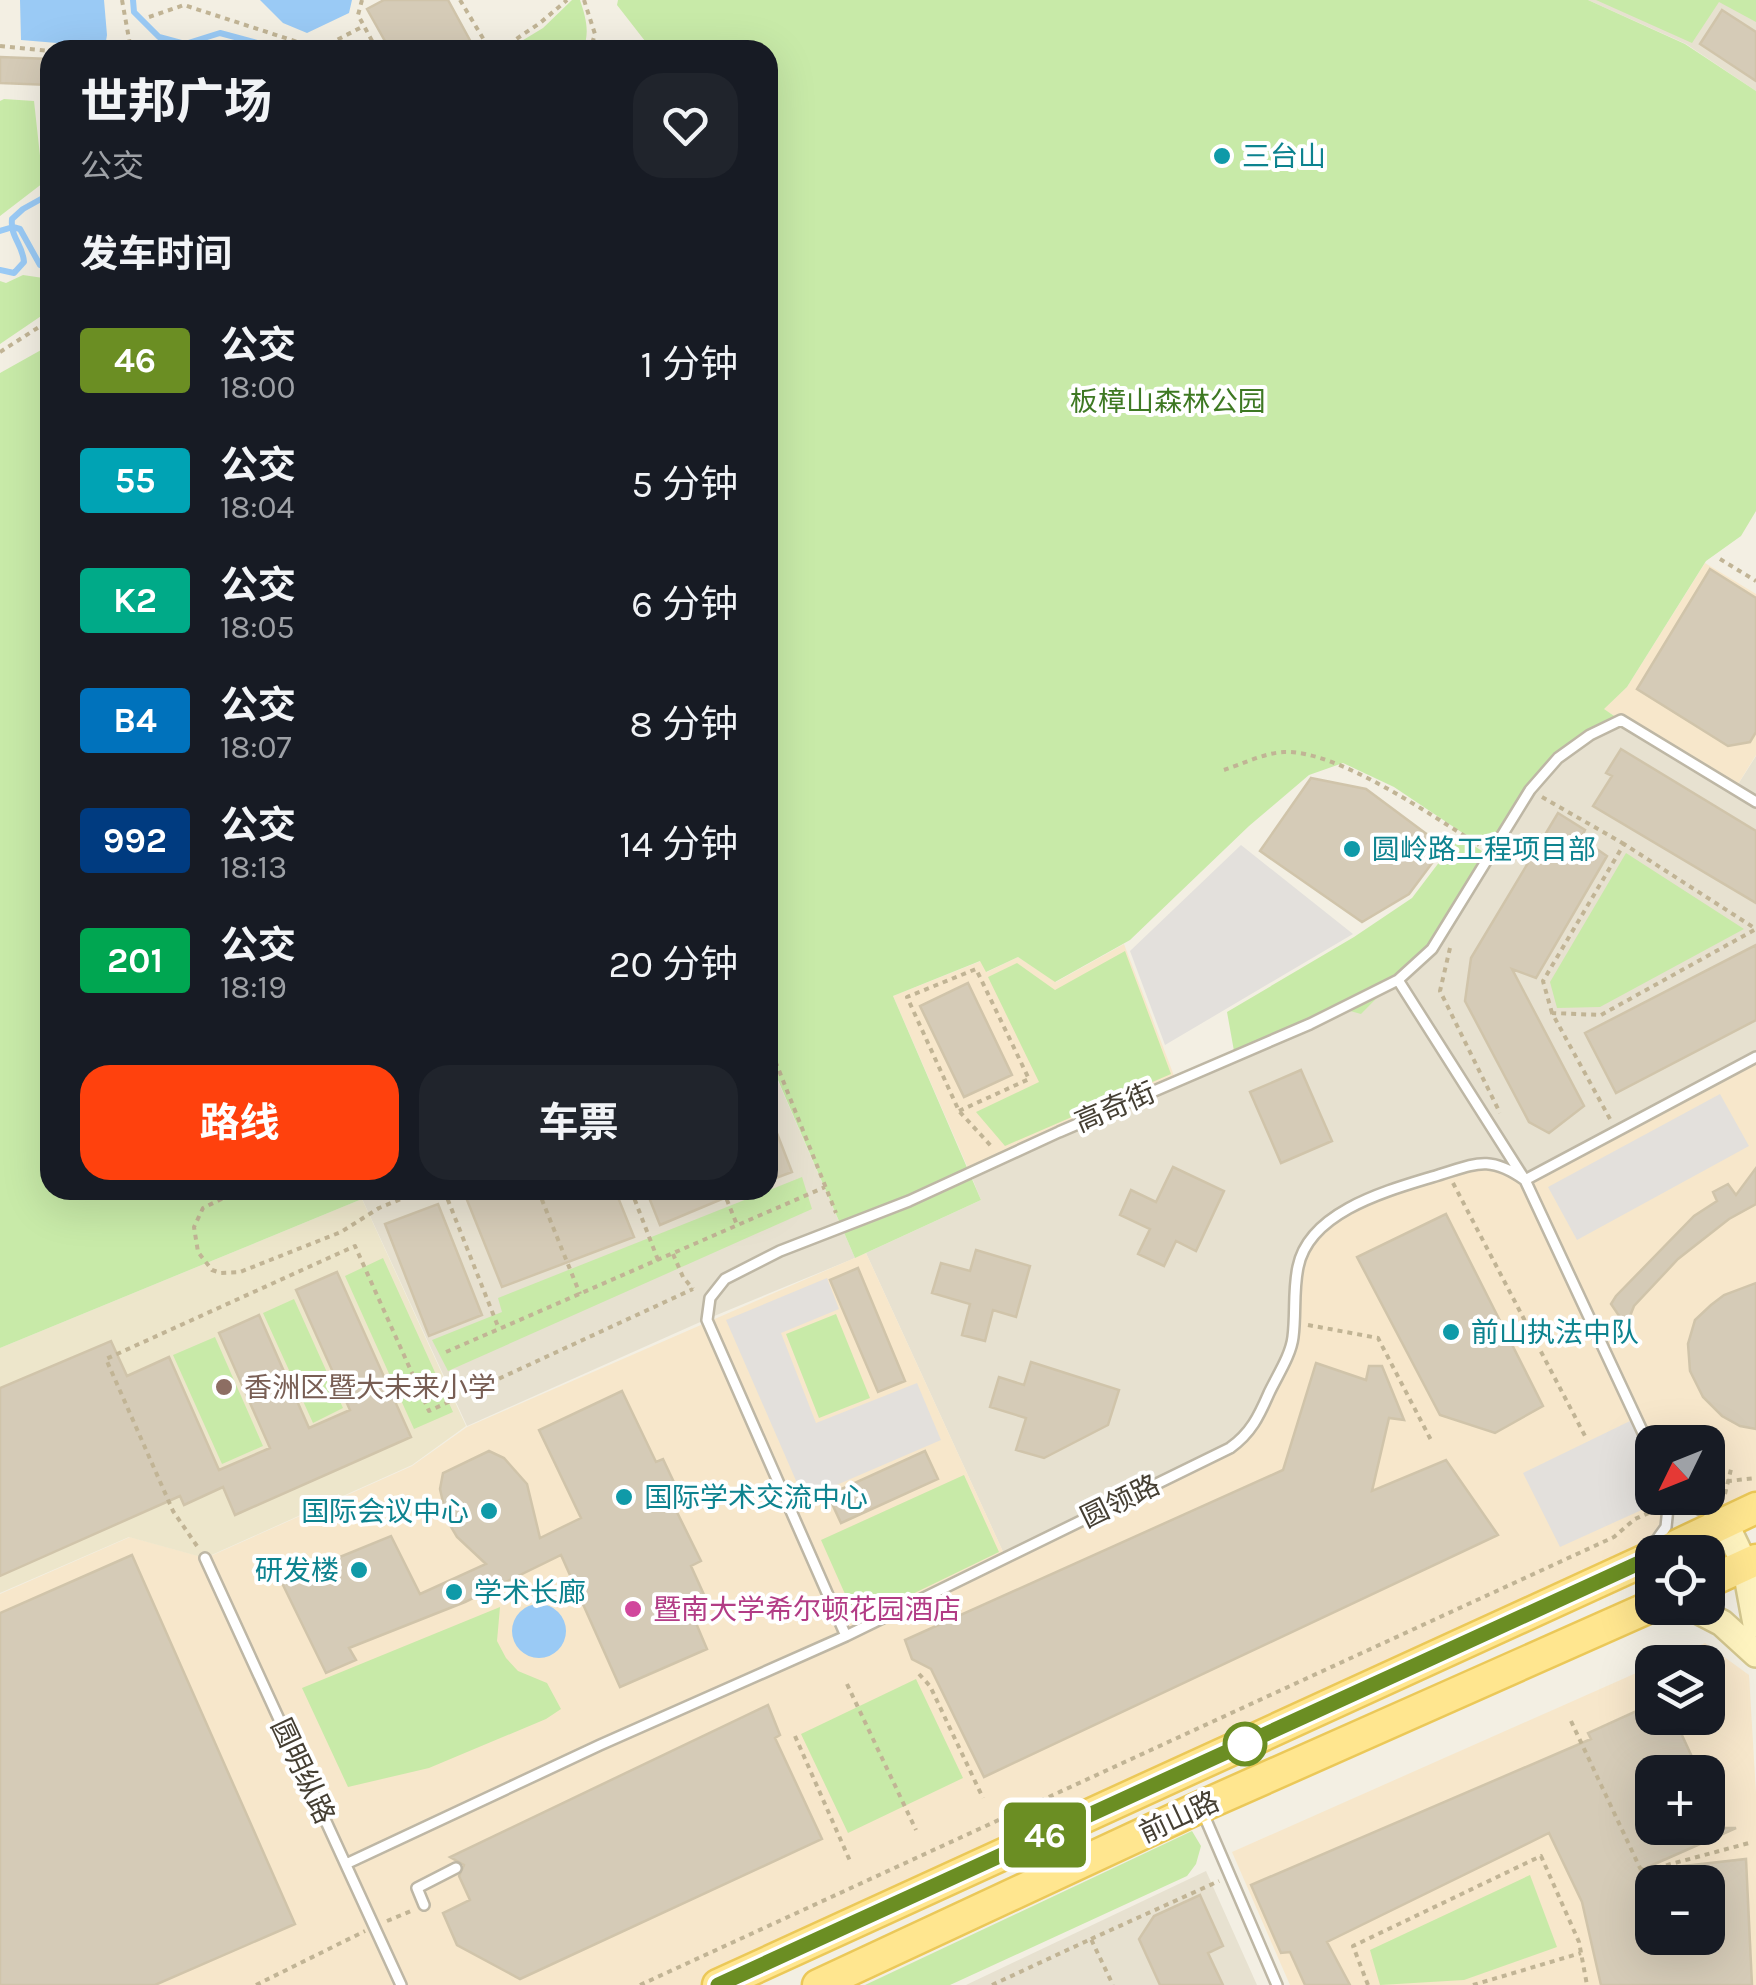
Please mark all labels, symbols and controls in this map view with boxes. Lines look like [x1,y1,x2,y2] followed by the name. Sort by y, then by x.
[633,73,738,178] button: heart
[80,74,272,130] text: 世邦广场
[1242,140,1326,173] place label: 三台山
[1211,145,1233,167] marker: 三台山
[80,148,144,185] text: 公交
[80,232,232,277] text: 发车时间
[220,323,296,368] text: 公交
[114,340,156,381] text: 46
[640,342,738,387] text: 1 分钟
[220,369,296,406] text: 18:00
[1070,385,1266,418] park label: 板樟山森林公园
[220,443,296,488] text: 公交
[115,460,155,501] text: 55
[632,462,738,507] text: 5 分钟
[220,489,294,526] text: 18:04
[220,563,296,608] text: 公交
[113,580,157,621] text: K2
[631,582,738,627] text: 6 分钟
[220,609,295,646] text: 18:05
[220,683,296,728] text: 公交
[113,700,157,741] text: B4
[630,702,738,747] text: 8 分钟
[220,729,292,766] text: 18:07
[220,803,296,848] text: 公交
[103,820,167,861] text: 992
[619,822,738,867] text: 14 分钟
[1372,833,1596,866] place label: 圆岭路工程项目部
[1341,838,1363,860] marker: 圆岭路工程项目部
[220,849,287,886] text: 18:13
[220,923,296,968] text: 公交
[107,940,163,981] text: 201
[608,942,738,987] text: 20 分钟
[220,969,287,1006] text: 18:19
[80,1065,399,1180] button: 路线
[419,1065,738,1180] button: 车票
[1070,1075,1160,1139] street label: 高奇街
[1471,1316,1639,1349] place label: 前山执法中队
[1440,1321,1462,1343] marker: 前山执法中队
[244,1371,496,1404] place label: 香洲区暨大未来小学
[213,1376,235,1398] marker: 香洲区暨大未来小学
[1635,1425,1725,1515] north arrow
[1635,1425,1725,1955] map controls
[1075,1468,1165,1534] street label: 圆领路
[644,1481,868,1514] place label: 国际学术交流中心
[613,1486,635,1508] marker: 国际学术交流中心
[301,1495,469,1528] place label: 国际会议中心
[478,1500,500,1522] marker: 国际会议中心
[1635,1535,1725,1625] button: locate
[255,1554,339,1587] place label: 研发楼
[348,1559,370,1581] marker: 研发楼
[474,1576,586,1609] place label: 学术长廊
[443,1581,465,1603] marker: 学术长廊
[653,1593,961,1626] place label: 暨南大学希尔顿花园酒店
[622,1598,644,1620] marker: 暨南大学希尔顿花园酒店
[1635,1645,1725,1735] button: layers
[264,1713,342,1829] street label: 圆明纵路
[1224,1723,1266,1765] unlabelled marker
[1635,1755,1725,1845] button: +
[1134,1784,1224,1850] street label: 前山路
[1000,1802,1090,1868] line badge: 46
[1024,1815,1066,1856] text: 46
[1635,1865,1725,1955] button: −

